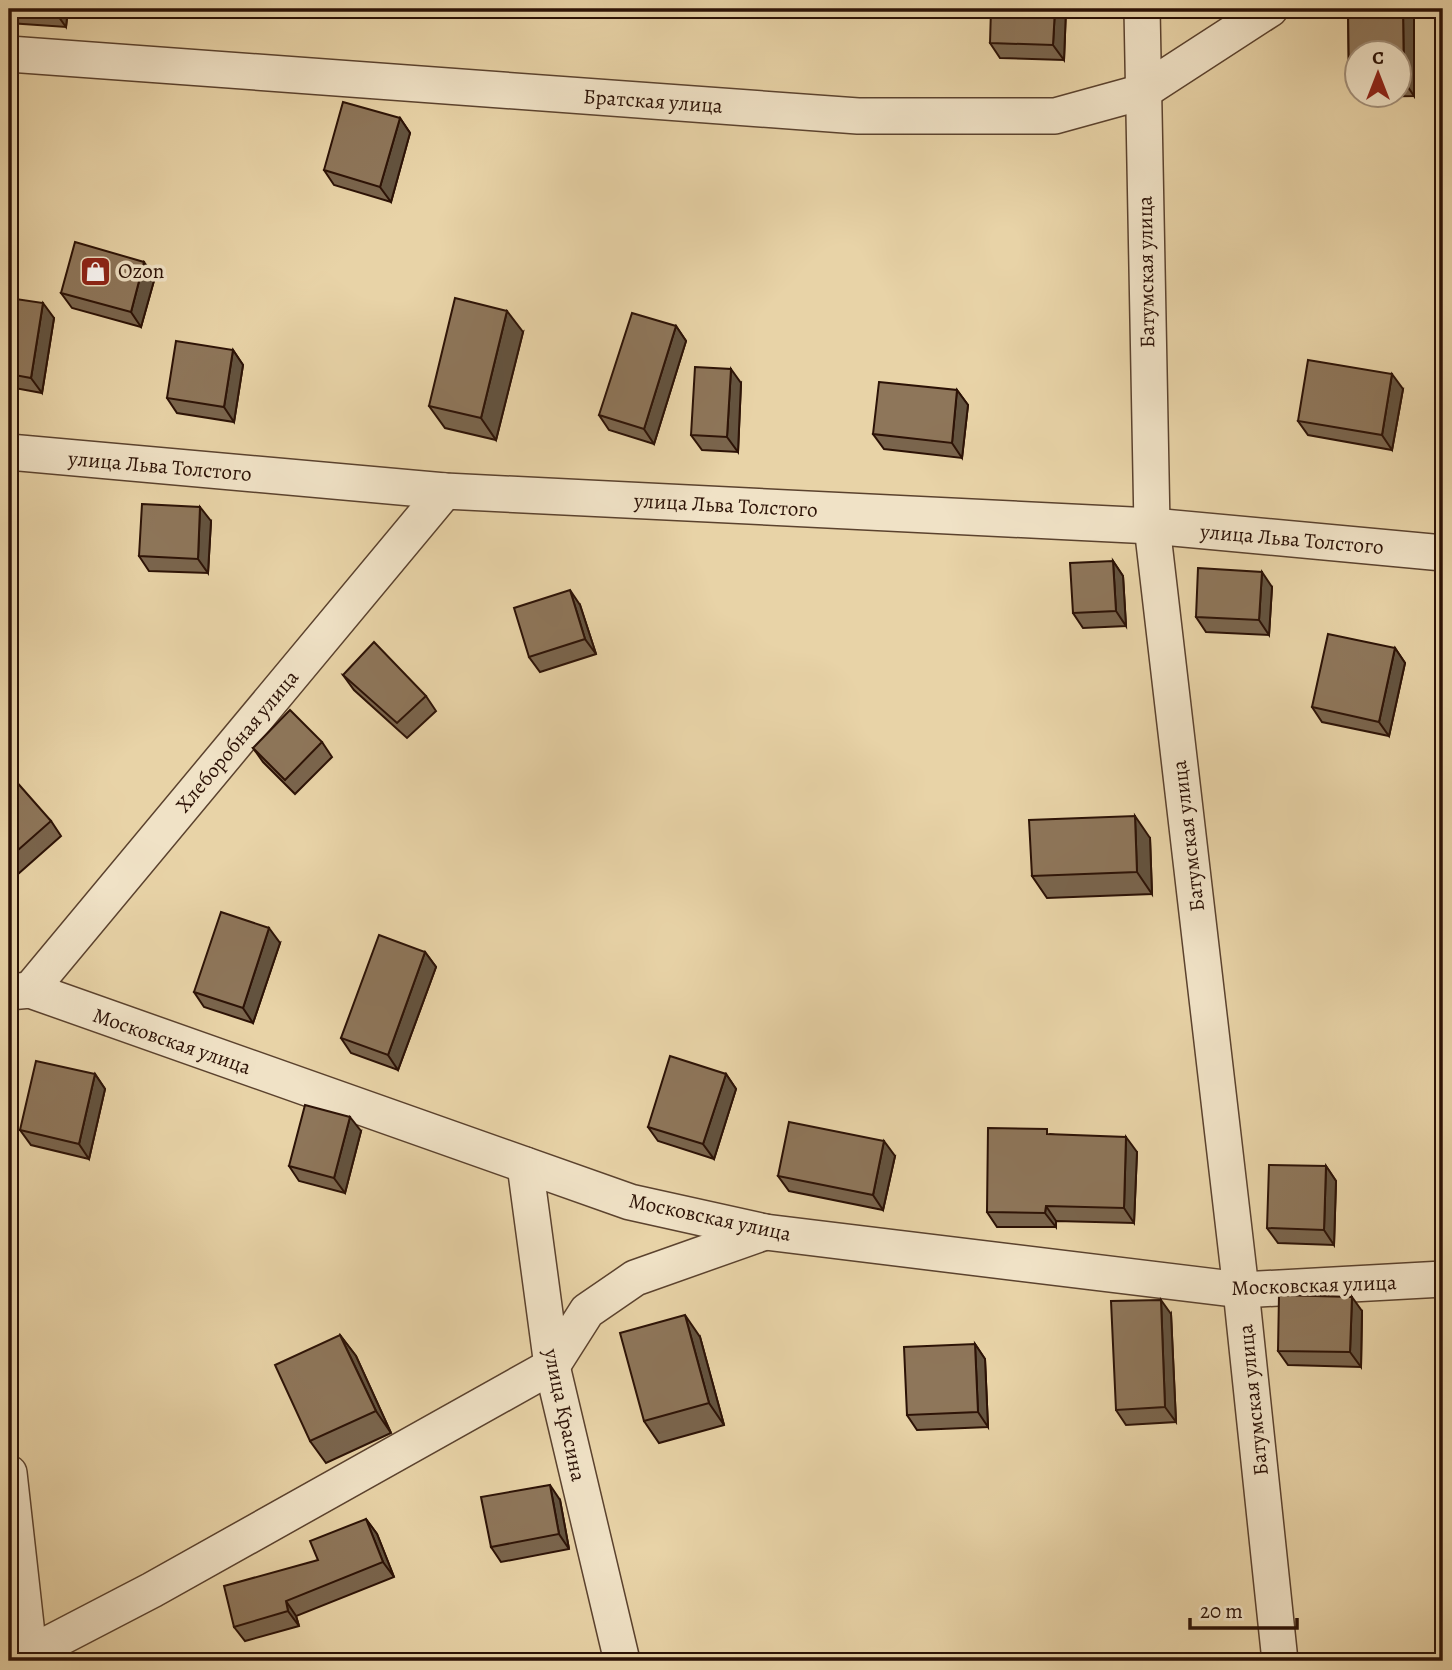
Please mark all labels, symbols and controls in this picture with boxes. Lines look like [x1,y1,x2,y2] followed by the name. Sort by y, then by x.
[1344,38,1414,108] north arrow
[1372,45,1384,71] text: С
[582,82,724,120] street label: Братская улица
[1131,195,1161,348] street label: Батумская улица
[78,254,112,288] shop icon: Ozon
[118,257,164,285] place label: Ozon
[66,444,253,488] street label: улица Льва Толстого
[632,486,819,524] street label: улица Льва Толстого
[1198,517,1385,561] street label: улица Льва Толстого
[169,664,305,818] street label: Хлеборобная улица
[1165,758,1211,913] street label: Батумская улица
[89,1001,255,1081] street label: Московская улица
[626,1186,794,1248] street label: Московская улица
[1231,1268,1397,1302] street label: Московская улица
[1231,1323,1275,1477] street label: Батумская улица
[537,1345,593,1484] street label: улица Красина
[1190,1586,1296,1630] scale bar
[1200,1597,1243,1625] text: 20 m

